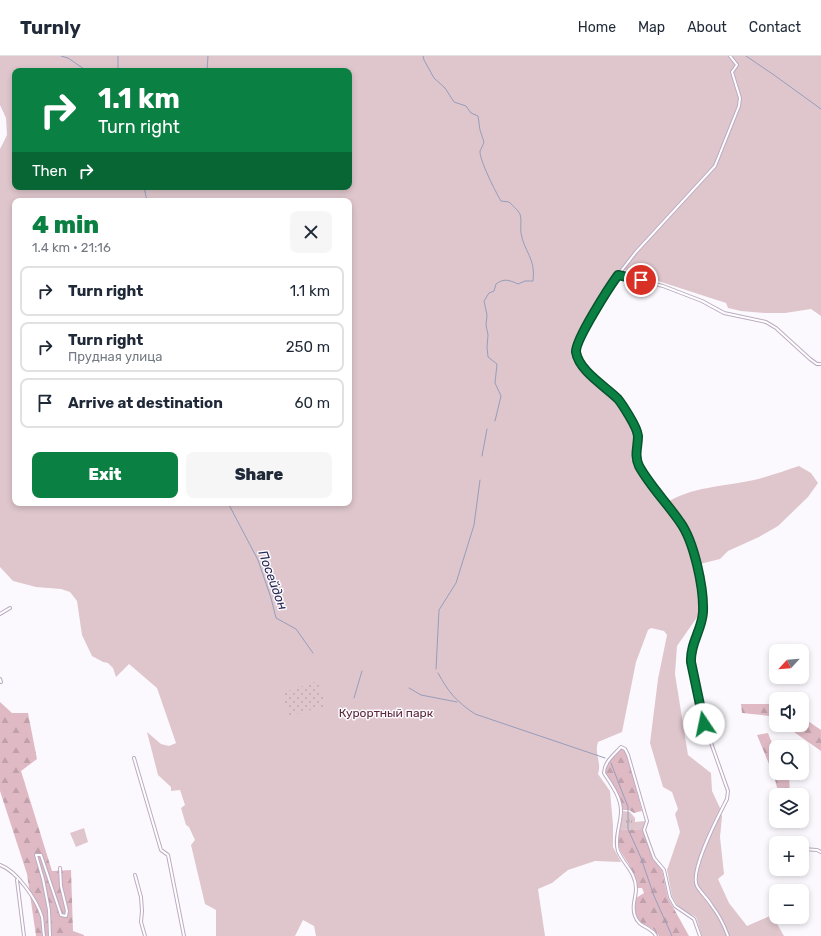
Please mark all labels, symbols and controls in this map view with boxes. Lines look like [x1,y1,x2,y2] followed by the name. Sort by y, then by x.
[20,16,81,39] text: Turnly
[578,19,616,36] text: Home
[638,19,665,36] text: Map
[687,19,727,36] text: About
[749,19,801,36] text: Contact
[98,82,180,115] text: 1.1 km
[32,84,84,136] icon: right
[98,116,180,138] text: Turn right
[75,160,97,182] icon: right
[32,162,67,180] text: Then
[32,211,99,239] text: 4 min
[290,211,332,253] button: close
[32,240,111,255] text: 1.4 km · 21:16
[624,263,658,297] pin
[630,269,652,291] icon: arrive
[34,280,56,302] icon: right
[68,282,143,300] text: Turn right
[290,282,330,300] text: 1.1 km
[68,331,143,349] text: Turn right
[34,336,56,358] icon: right
[286,338,330,356] text: 250 m
[68,349,162,364] text: Прудная улица
[34,392,56,414] icon: arrive
[68,394,223,412] text: Arrive at destination
[294,394,330,412] text: 60 m
[32,452,178,498] button: Exit
[186,452,332,498] button: Share
[255,548,291,612] water label: Посейдон
[769,644,809,684] north arrow
[769,644,809,924] map controls
[769,692,809,732] button: sound
[683,703,725,745] position arrow
[339,706,434,720] park label: Курортный парк
[769,740,809,780] button: search
[769,788,809,828] button: layers
[769,836,809,876] button: +
[769,884,809,924] button: −

